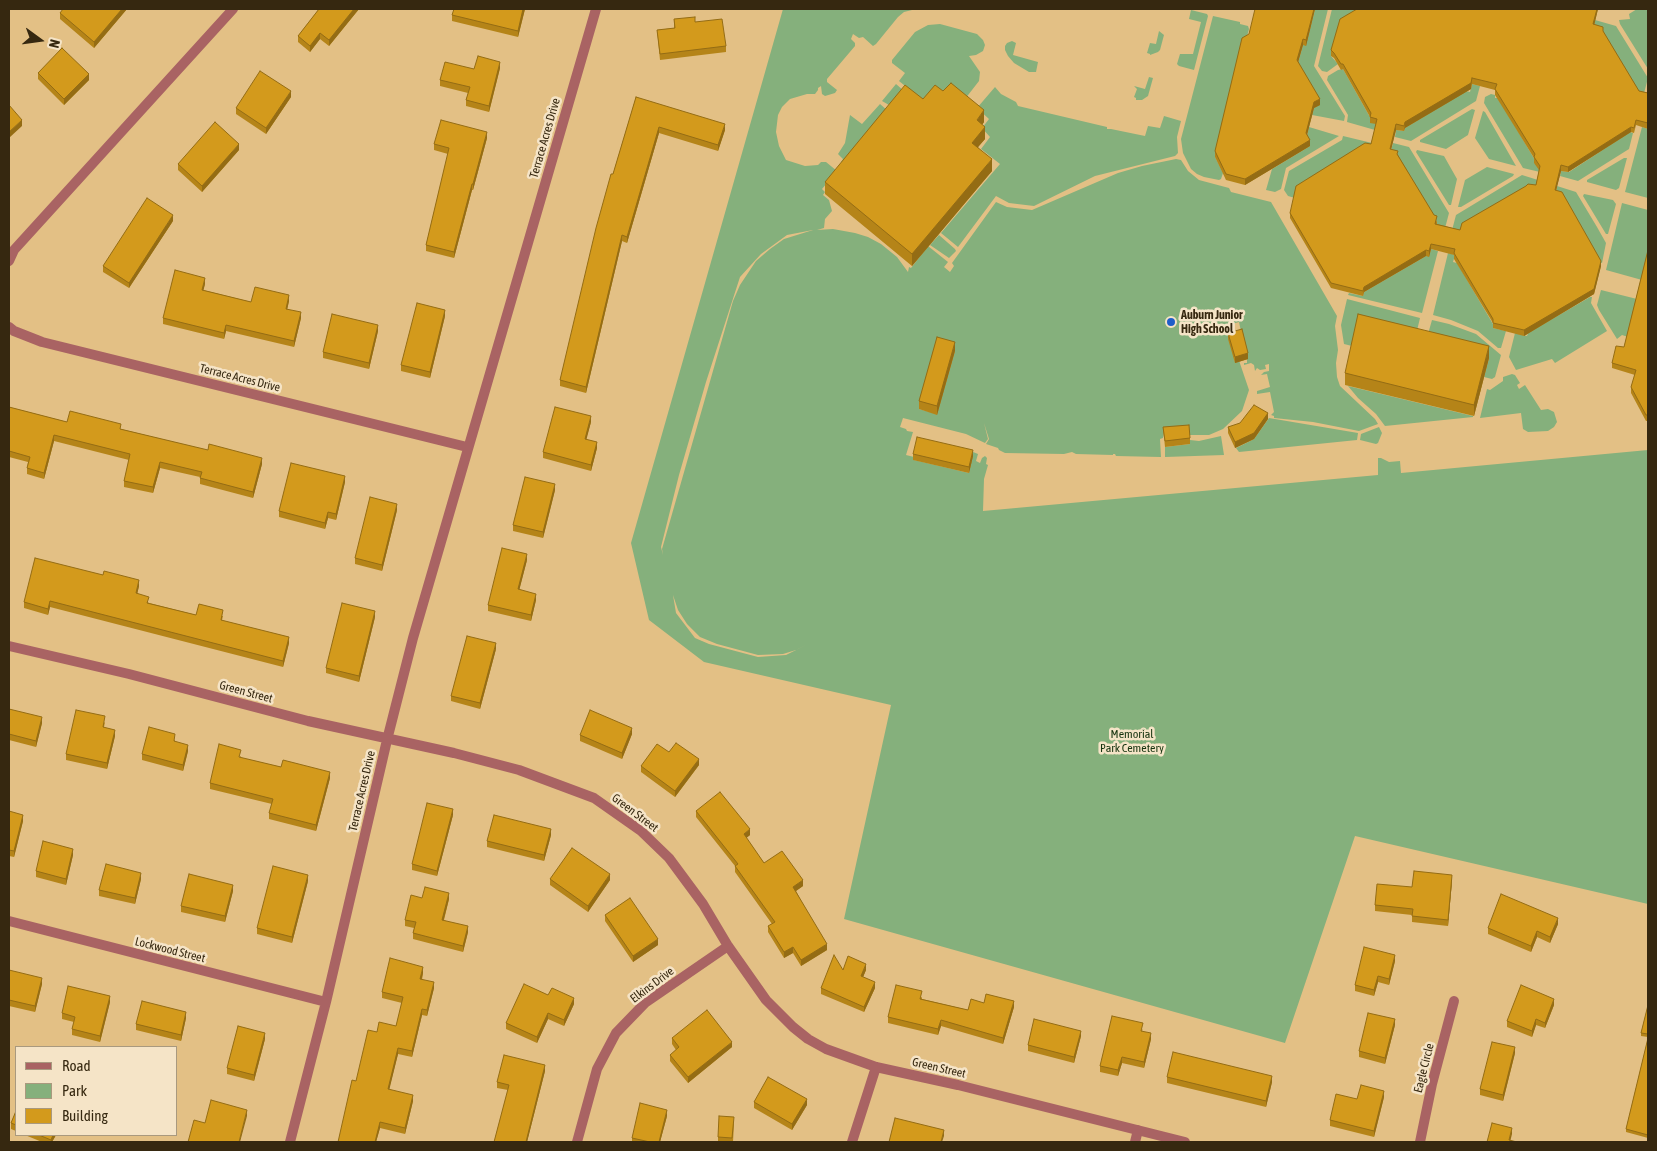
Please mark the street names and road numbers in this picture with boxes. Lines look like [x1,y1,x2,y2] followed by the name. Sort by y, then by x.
[527,96,563,180] street label: Terrace Acres Drive
[198,361,282,395] street label: Terrace Acres Drive
[218,678,274,706] street label: Green Street
[346,749,378,833] street label: Terrace Acres Drive
[609,791,661,835] street label: Green Street
[133,934,207,966] street label: Lockwood Street
[627,964,677,1006] street label: Elkins Drive
[1411,1042,1437,1094] street label: Eagle Circle
[911,1055,967,1081] street label: Green Street

